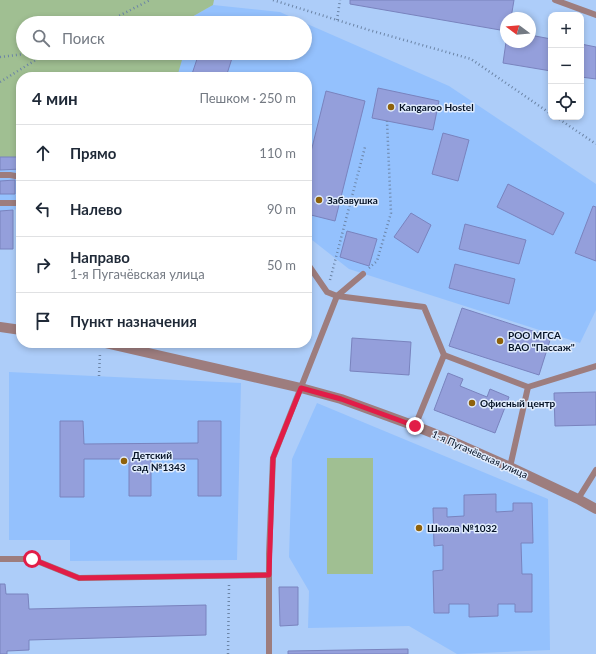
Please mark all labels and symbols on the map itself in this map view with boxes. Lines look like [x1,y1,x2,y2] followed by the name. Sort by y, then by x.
[500,12,536,48] north arrow
[399,101,474,113] place label: Kangaroo Hostel
[386,102,396,112] marker: Kangaroo Hostel
[327,194,378,206] place label: Забавушка
[314,195,324,205] marker: Забавушка
[508,329,575,353] place label: РОО МГСА ВАО "Пассаж"
[495,336,505,346] marker: РОО МГСА ВАО "Пассаж"
[480,397,556,409] place label: Офисный центр
[467,398,477,408] marker: Офисный центр
[406,417,424,435] route end
[430,427,530,481] street label: 1-я Пугачёвская улица
[132,449,186,473] place label: Детский сад №1343
[119,456,129,466] marker: Детский сад №1343
[427,522,497,534] place label: Школа №1032
[414,523,424,533] marker: Школа №1032
[23,550,41,568] route start

